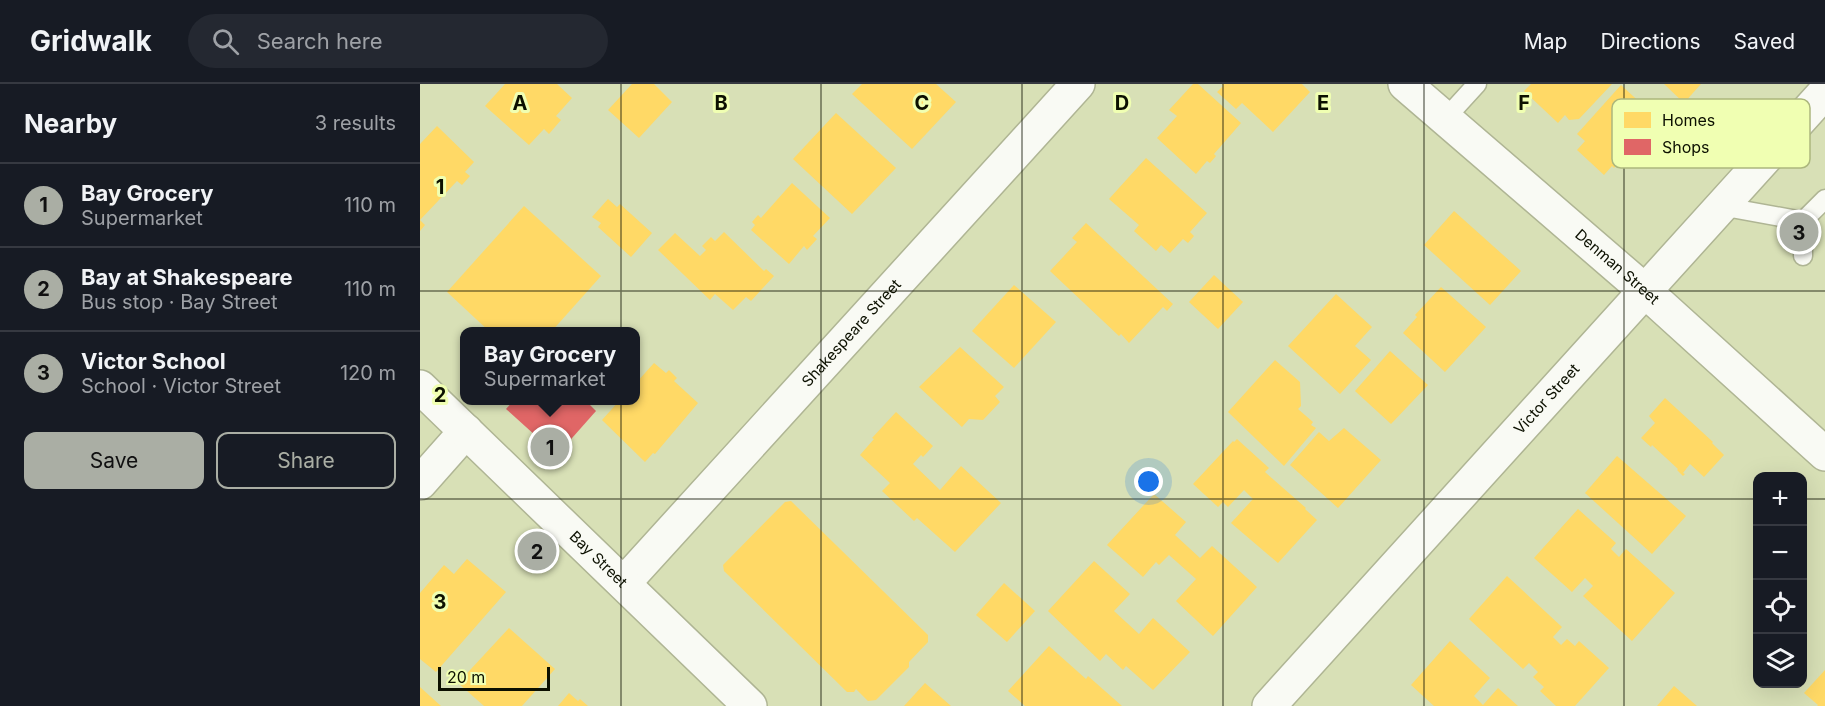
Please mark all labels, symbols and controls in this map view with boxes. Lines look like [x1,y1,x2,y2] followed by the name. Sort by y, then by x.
[188,14,608,68] search box
[30,24,152,58] text: Gridwalk
[209,25,242,58] icon: search
[257,28,382,54] text: Search here
[1524,29,1567,54] text: Map
[1600,29,1701,54] text: Directions
[1734,29,1795,54] text: Saved
[513,91,528,115] text: A
[714,91,728,115] text: B
[915,91,929,115] text: C
[1115,91,1129,115] text: D
[1317,91,1329,115] text: E
[1518,91,1530,115] text: F
[1612,99,1810,168] legend
[24,108,117,139] text: Nearby
[1662,110,1715,130] text: Homes
[315,111,396,135] text: 3 results
[1662,137,1710,157] text: Shops
[436,175,444,199] text: 1
[81,180,213,206] text: Bay Grocery
[39,193,48,217] text: 1
[344,193,396,217] text: 110 m
[81,206,203,230] text: Supermarket
[1780,210,1818,254] pin: 3
[1571,225,1664,308] street label: Denman Street
[81,264,293,290] text: Bay at Shakespeare
[797,275,905,390] street label: Shakespeare Street
[37,277,50,301] text: 2
[344,277,396,301] text: 110 m
[81,290,278,314] text: Bus stop · Bay Street
[460,327,640,405] popup
[484,341,616,367] text: Bay Grocery
[81,348,226,374] text: Victor School
[1510,360,1583,438] street label: Victor Street
[37,361,50,385] text: 3
[340,361,396,385] text: 120 m
[484,367,606,391] text: Supermarket
[81,374,281,398] text: School · Victor Street
[434,383,446,407] text: 2
[530,424,570,470] pin: 1
[24,432,204,489] button: Save
[216,432,396,489] button: Share
[1134,467,1163,496] your location
[1753,472,1807,688] map controls
[1753,472,1807,526] button: +
[1753,526,1807,580] button: −
[566,527,632,591] street label: Bay Street
[518,528,556,574] pin: 2
[1753,580,1807,634] button: locate
[434,590,446,614] text: 3
[1753,634,1807,688] button: layers
[438,664,550,692] scale bar
[447,667,485,687] text: 20 m

